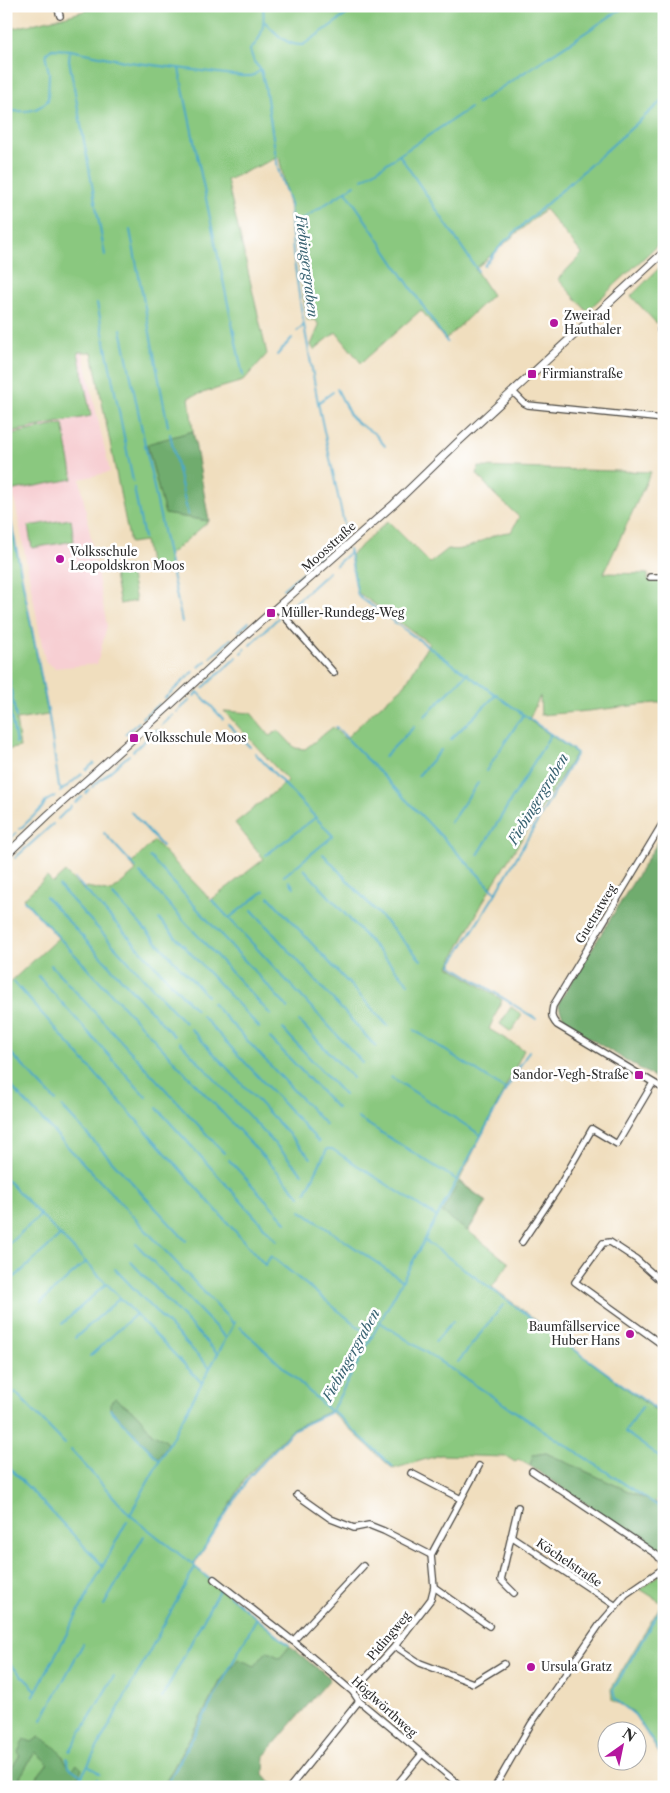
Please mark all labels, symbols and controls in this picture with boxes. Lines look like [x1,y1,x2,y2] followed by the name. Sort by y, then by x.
[292,213,322,318] water label: Fiebingergraben
[564,308,621,337] place label: Zweirad Hauthaler
[548,317,560,329] marker: Zweirad Hauthaler
[542,366,623,381] place label: Firmianstraße
[526,368,538,380] marker: Firmianstraße
[299,518,359,575] street label: Moosstraße
[69,544,184,573] place label: Volksschule Leopoldskron Moos
[54,553,66,565] marker: Volksschule Leopoldskron Moos
[281,605,405,620] place label: Müller-Rundegg-Weg
[265,607,277,619] marker: Müller-Rundegg-Weg
[143,730,246,745] place label: Volksschule Moos
[128,732,140,744] marker: Volksschule Moos
[503,750,572,849] water label: Fiebingergraben
[572,881,619,946] street label: Guetratweg
[512,1067,629,1082] place label: Sandor-Vegh-Straße
[633,1069,645,1081] marker: Sandor-Vegh-Straße
[318,1306,384,1405] water label: Fiebingergraben
[529,1319,620,1348] place label: Baumfällservice Huber Hans
[624,1328,636,1340] marker: Baumfällservice Huber Hans
[534,1535,605,1590] street label: Köchelstraße
[364,1608,414,1663] street label: Pidingweg
[541,1659,612,1674] place label: Ursula Gratz
[525,1661,537,1673] marker: Ursula Gratz
[348,1673,421,1740] street label: Höglwörthweg
[598,1720,648,1770] north arrow
[619,1724,639,1746] text: N

